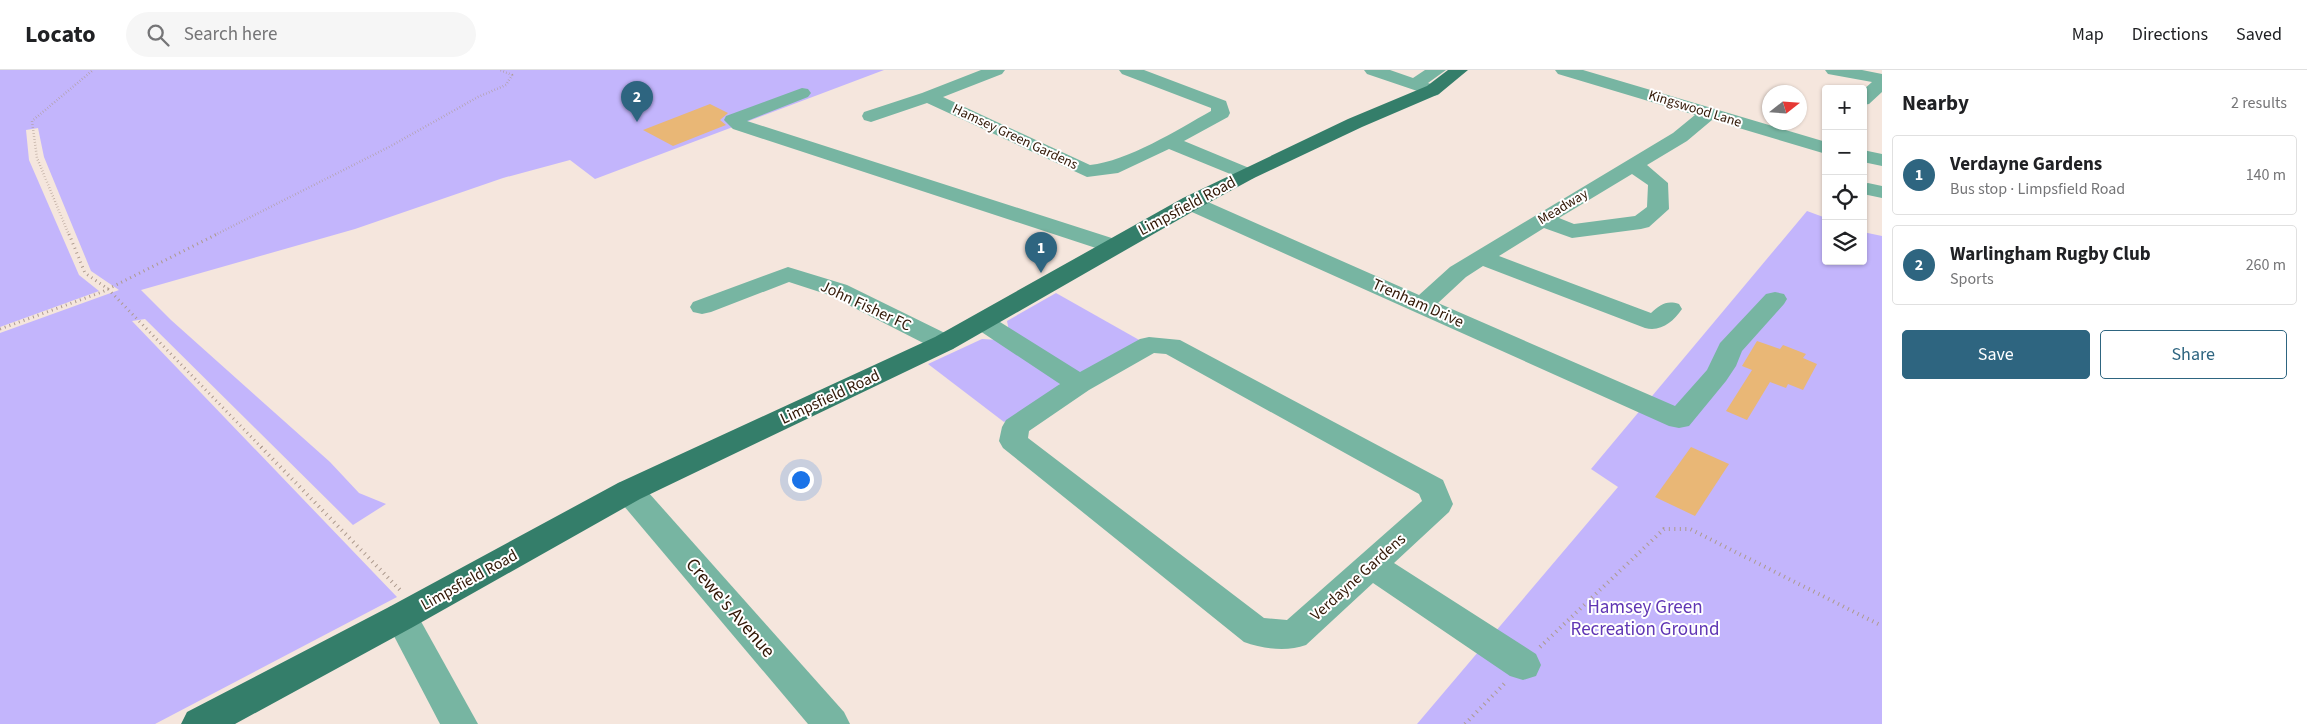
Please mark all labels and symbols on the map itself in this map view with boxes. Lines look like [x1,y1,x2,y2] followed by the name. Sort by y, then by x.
[621,81,653,122] pin: 2
[1646,85,1744,133] street label: Kingswood Lane
[1762,85,1807,130] north arrow
[949,99,1081,175] street label: Hamsey Green Gardens
[1134,171,1240,241] street label: Limpsfield Road
[1534,184,1592,230] street label: Meadway
[1025,232,1057,273] pin: 1
[1369,273,1467,333] street label: Trenham Drive
[817,275,915,337] street label: John Fisher FC
[777,364,883,430] street label: Limpsfield Road
[788,467,814,493] your location
[1306,528,1411,626] street label: Verdayne Gardens
[417,544,521,616] street label: Limpsfield Road
[679,552,781,664] street label: Crewe's Avenue
[1571,594,1719,643] park label: Hamsey Green Recreation Ground

